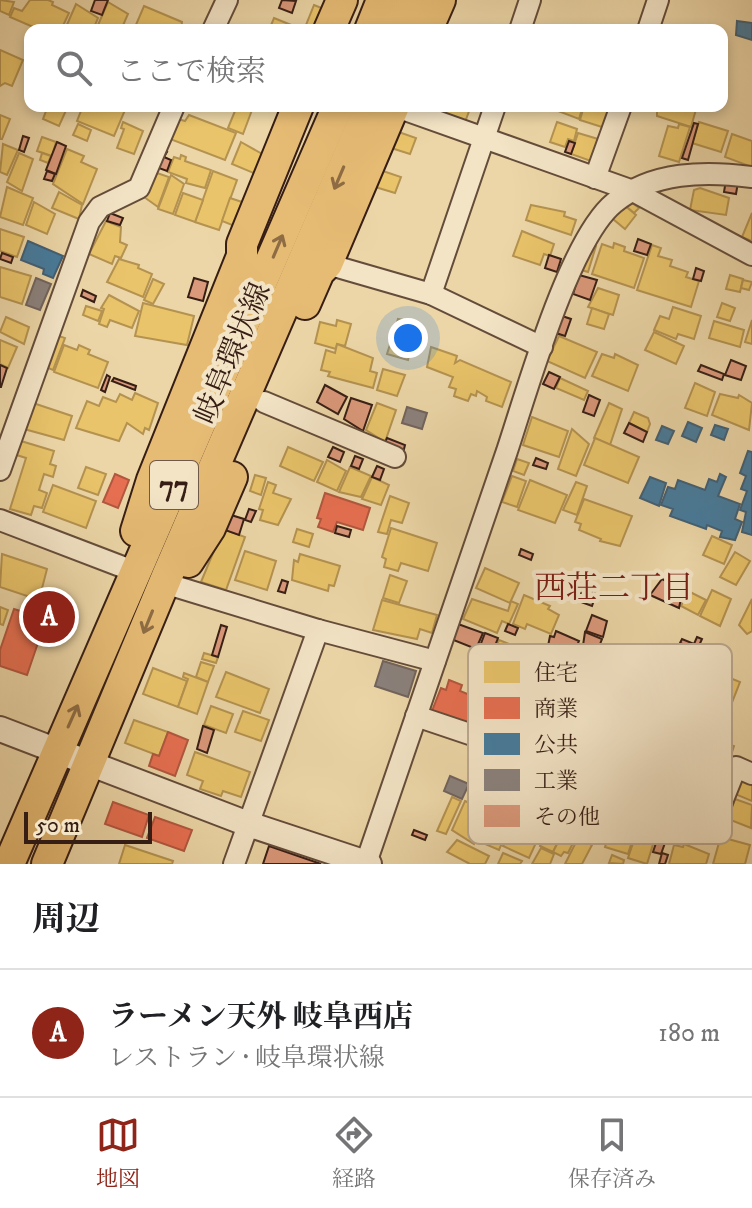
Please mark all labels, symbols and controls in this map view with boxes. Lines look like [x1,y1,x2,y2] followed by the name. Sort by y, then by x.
[24,24,728,112] search box
[52,46,96,90] icon: search
[116,54,266,91] text: ここで検索
[331,166,346,190] one-way arrow
[271,234,286,259] one-way arrow
[187,277,280,430] street label: 岐阜環状線
[388,318,428,358] your location
[150,461,198,509] road number: 77
[534,569,694,609] district label: 西荘二丁目
[23,587,75,647] pin: A
[139,609,154,634] one-way arrow
[468,644,732,844] legend
[534,660,578,687] text: 住宅
[534,696,578,723] text: 商業
[67,704,82,728] one-way arrow
[534,732,578,759] text: 公共
[534,768,578,795] text: 工業
[534,804,600,831] text: その他
[24,808,152,844] scale bar
[36,812,80,839] text: 50 m
[32,899,100,941] text: 周辺
[108,999,413,1036] text: ラーメン天外 岐阜西店
[50,1017,66,1050] text: A
[658,1017,720,1050] text: 180 m
[108,1042,385,1075] text: レストラン · 岐阜環状線
[96,1113,140,1193] tab: 地図
[332,1113,376,1193] tab: 経路
[568,1113,656,1193] tab: 保存済み

